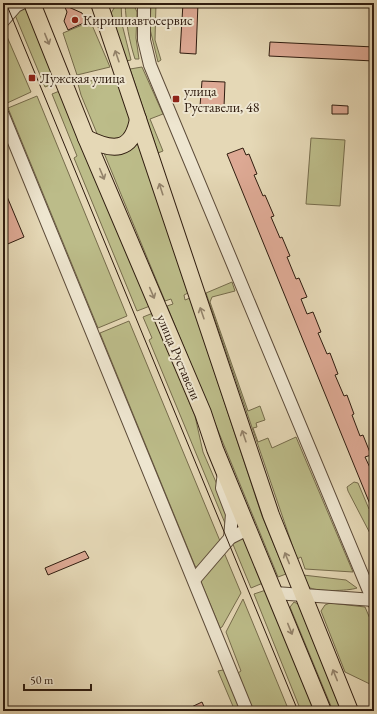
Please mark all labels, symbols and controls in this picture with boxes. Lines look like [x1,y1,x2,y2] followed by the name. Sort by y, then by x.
[83,11,193,29] place label: Киришиавтосервис
[70,15,80,25] marker: Киришиавтосервис
[43,33,51,45] one-way arrow
[113,49,120,62] one-way arrow
[40,69,125,87] place label: Лужская улица
[27,73,37,83] marker: Лужская улица
[184,82,260,116] place label: улица Руставели, 48
[171,94,181,104] marker: улица Руставели, 48
[98,167,106,179] one-way arrow
[157,183,165,195] one-way arrow
[149,287,157,299] one-way arrow
[198,307,206,319] one-way arrow
[153,311,205,403] street label: улица Руставели
[240,429,247,442] one-way arrow
[283,553,291,565] one-way arrow
[286,622,294,634] one-way arrow
[24,666,91,692] scale bar
[331,669,339,681] one-way arrow
[30,672,54,688] text: 50 m

